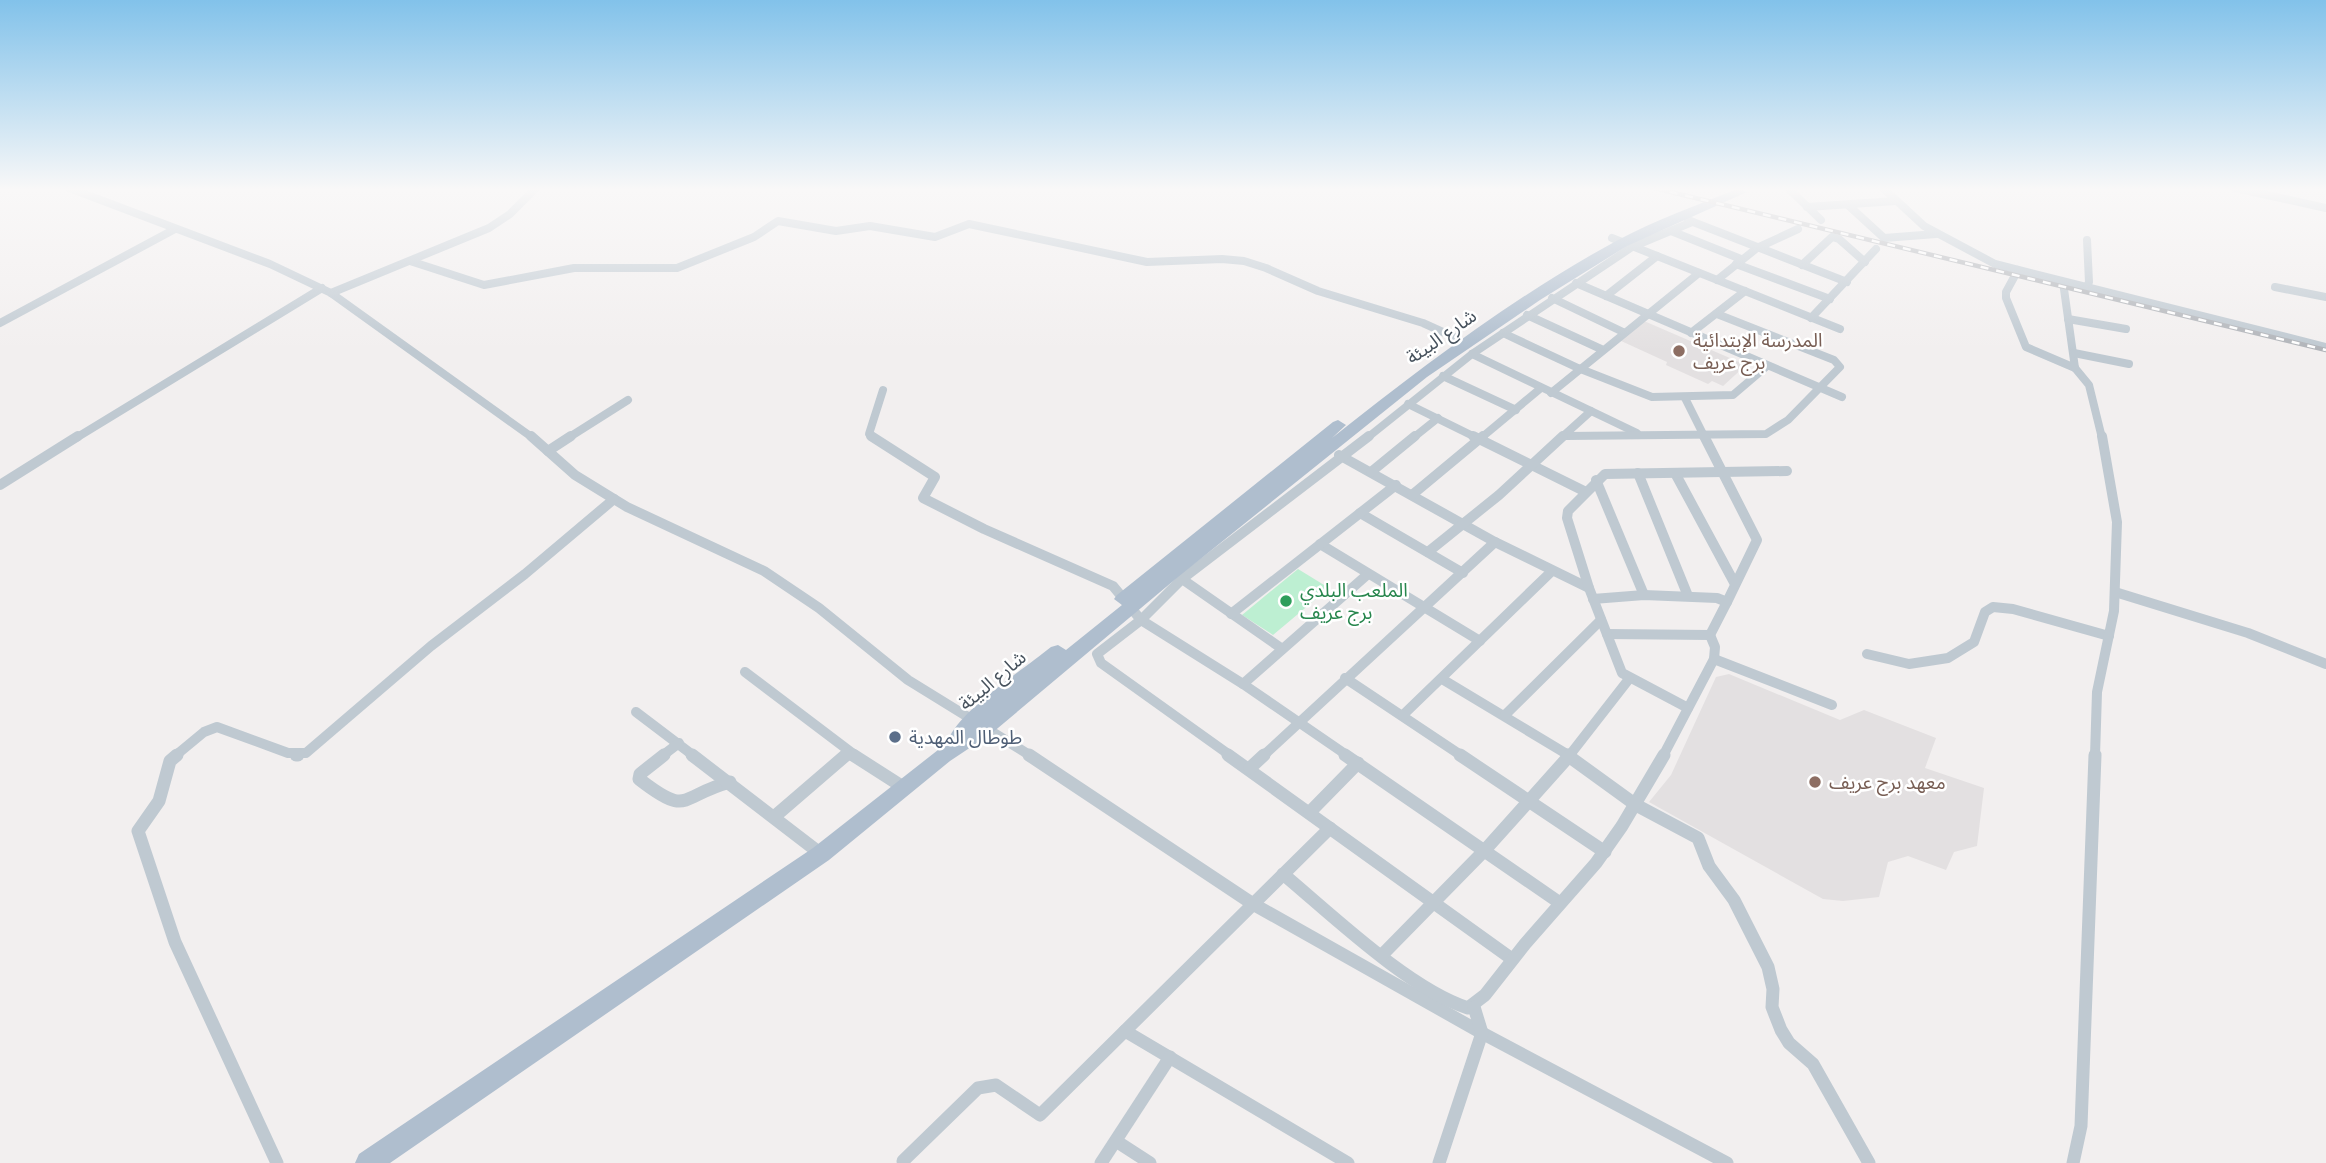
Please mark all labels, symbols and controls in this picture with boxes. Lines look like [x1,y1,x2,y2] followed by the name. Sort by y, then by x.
[1402,304,1482,371] street label: شارع البيئة
[1693,329,1823,376] place label: المدرسة الإبتدائية برج عريف
[1671,343,1687,359] marker: المدرسة الإبتدائية برج عريف
[1300,579,1408,626] place label: الملعب البلدي برج عريف
[1278,593,1294,609] marker: الملعب البلدي برج عريف
[954,646,1032,717] street label: شارع البيئة
[909,726,1022,749] place label: طوطال المهدية
[887,729,903,745] marker: طوطال المهدية
[1829,771,1946,796] place label: معهد برج عريف
[1807,774,1823,790] marker: معهد برج عريف

